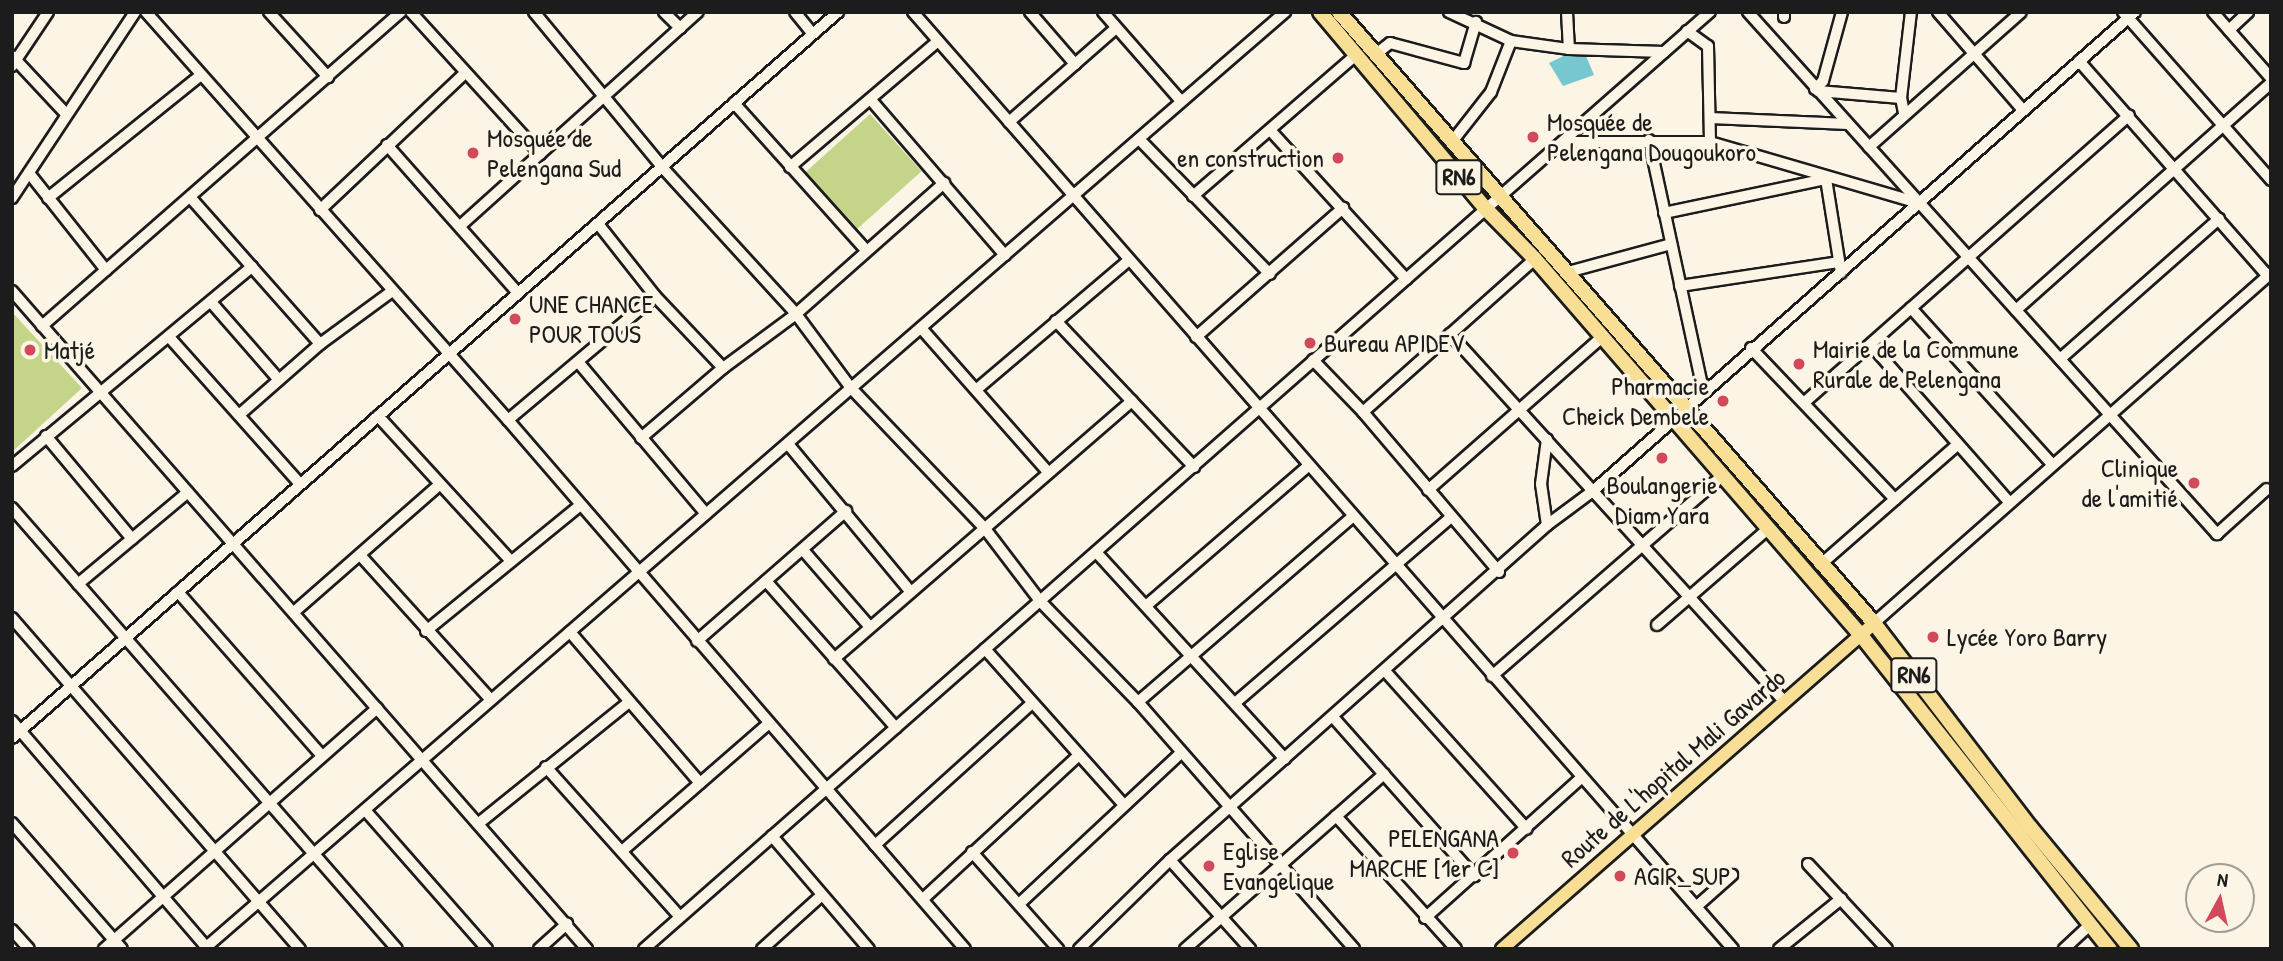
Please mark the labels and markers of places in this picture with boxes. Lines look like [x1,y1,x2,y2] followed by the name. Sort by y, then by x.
[1547,106,1756,168] place label: Mosquée de Pelengana Dougoukoro
[487,122,621,184] place label: Mosquée de Pelengana Sud
[1525,129,1541,145] marker: Mosquée de Pelengana Dougoukoro
[1177,142,1324,174] place label: en construction
[465,145,481,161] marker: Mosquée de Pelengana Sud
[1330,150,1346,166] marker: en construction
[529,288,653,350] place label: UNE CHANCE POUR TOUS
[507,311,523,327] marker: UNE CHANCE POUR TOUS
[1324,327,1464,359] place label: Bureau APIDEV
[1813,333,2019,394] place label: Mairie de la Commune Rurale de Pelengana
[44,334,95,366] place label: Matjé
[1302,335,1318,351] marker: Bureau APIDEV
[22,342,38,358] marker: Matjé
[1791,356,1807,372] marker: Mairie de la Commune Rurale de Pelengana
[1562,370,1709,432] place label: Pharmacie Cheick Dembele
[1715,393,1731,409] marker: Pharmacie Cheick Dembele
[1654,450,1670,466] marker: Boulangerie Diam Yara
[2082,452,2178,514] place label: Clinique de l'amitié
[1606,469,1718,530] place label: Boulangerie Diam Yara
[2184,473,2204,493] marker: Clinique de l'amitié
[1947,621,2107,653] place label: Lycée Yoro Barry
[1925,629,1941,645] marker: Lycée Yoro Barry
[1350,822,1499,884] place label: PELENGANA MARCHE [1er C]
[1223,835,1334,896] place label: Eglise Evangelique
[1505,845,1521,861] marker: PELENGANA MARCHE [1er C]
[1201,858,1217,874] marker: Eglise Evangelique
[1634,860,1731,892] place label: AGIR_SUP
[1612,868,1628,884] marker: AGIR_SUP

